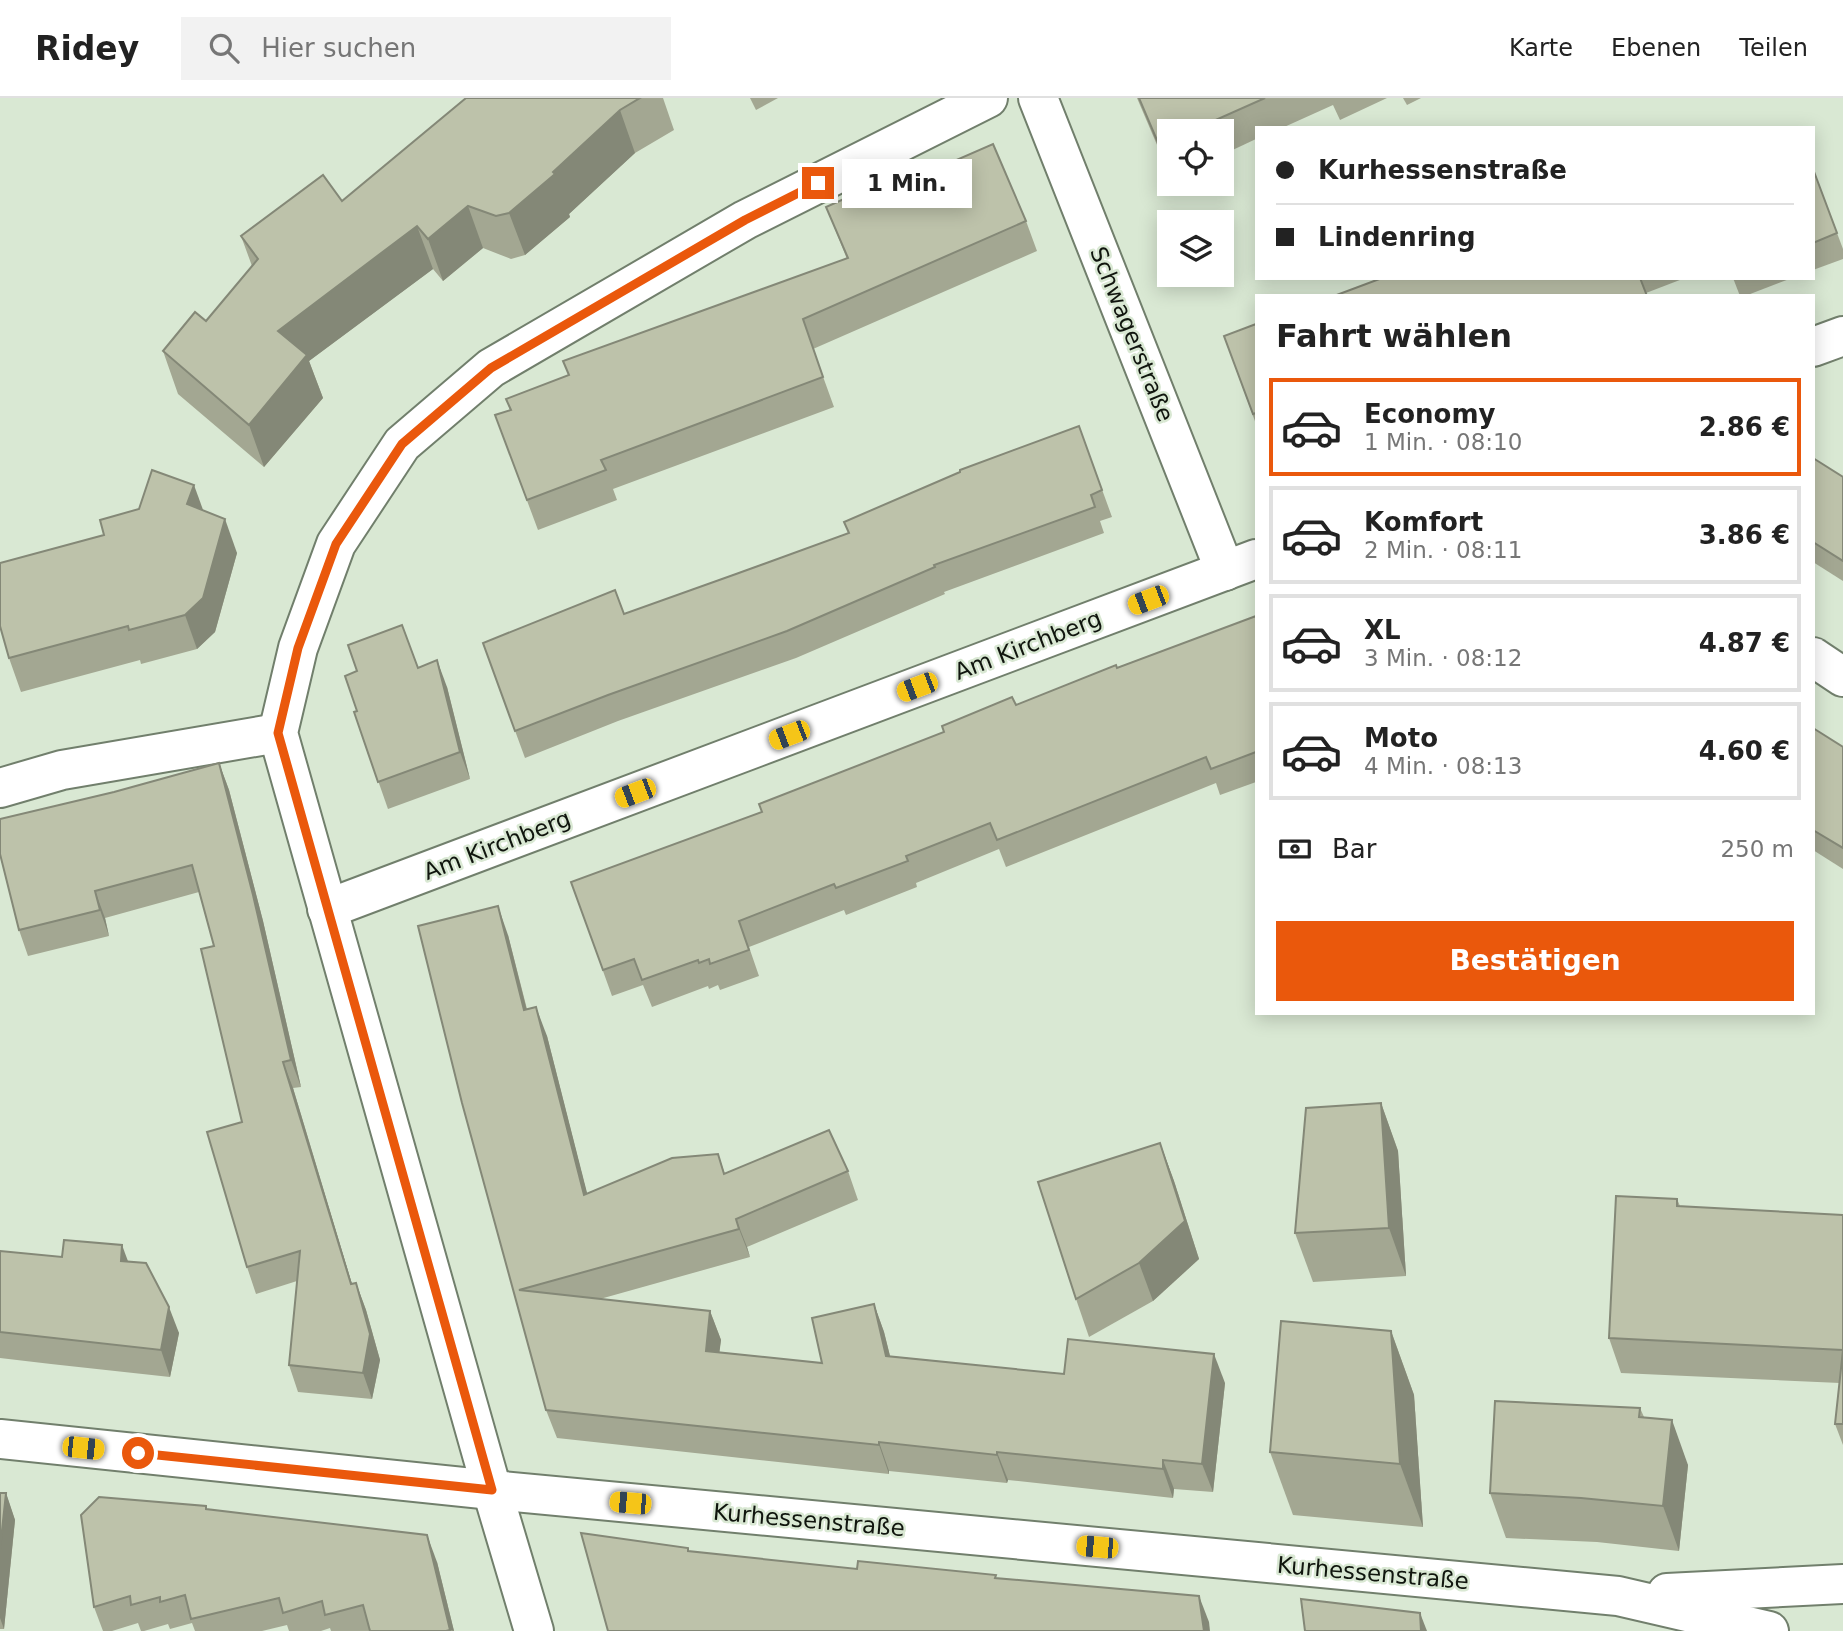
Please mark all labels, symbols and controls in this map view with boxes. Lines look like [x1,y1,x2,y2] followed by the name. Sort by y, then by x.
[181,17,671,80] search box
[35,29,139,68] text: Ridey
[205,29,243,67] icon: search
[261,33,416,63] text: Hier suchen
[1509,34,1573,62] text: Karte
[1611,34,1701,62] text: Ebenen
[1739,34,1808,62] text: Teilen
[1157,119,1234,287] map controls
[1157,119,1234,196] button: locate
[1318,155,1567,185] text: Kurhessenstraße
[842,158,972,208] callout: 1 Min.
[802,167,834,199] route end
[867,170,947,196] text: 1 Min.
[1157,210,1234,287] button: layers
[1318,222,1476,252] text: Lindenring
[1085,243,1179,425] street label: Schwagerstraße
[1276,317,1512,355] text: Fahrt wählen
[1280,396,1343,459] icon: car
[1364,399,1495,429] text: Economy
[1699,412,1790,442] text: 2.86 €
[1364,429,1522,455] text: 1 Min. · 08:10
[1280,504,1343,567] icon: car
[1364,507,1483,537] text: Komfort
[1699,520,1790,550] text: 3.86 €
[1364,537,1522,563] text: 2 Min. · 08:11
[1125,583,1172,617] car
[951,605,1105,685] street label: Am Kirchberg
[1280,612,1343,675] icon: car
[1364,615,1401,645] text: XL
[1699,628,1790,658] text: 4.87 €
[1364,645,1522,671] text: 3 Min. · 08:12
[894,670,941,704] car
[766,718,813,752] car
[1280,720,1343,783] icon: car
[1364,723,1438,753] text: Moto
[1699,736,1790,766] text: 4.60 €
[1364,753,1522,779] text: 4 Min. · 08:13
[612,776,659,810] car
[420,805,574,885] street label: Am Kirchberg
[1276,830,1314,868] icon: cash
[1332,834,1376,864] text: Bar
[1720,836,1794,862] text: 250 m
[1276,921,1794,1001] button: Bestätigen
[62,1435,105,1461] car
[122,1437,154,1469] route start
[609,1491,652,1515] car
[712,1499,906,1541] street label: Kurhessenstraße
[1076,1535,1119,1559] car
[1276,1552,1470,1594] street label: Kurhessenstraße

